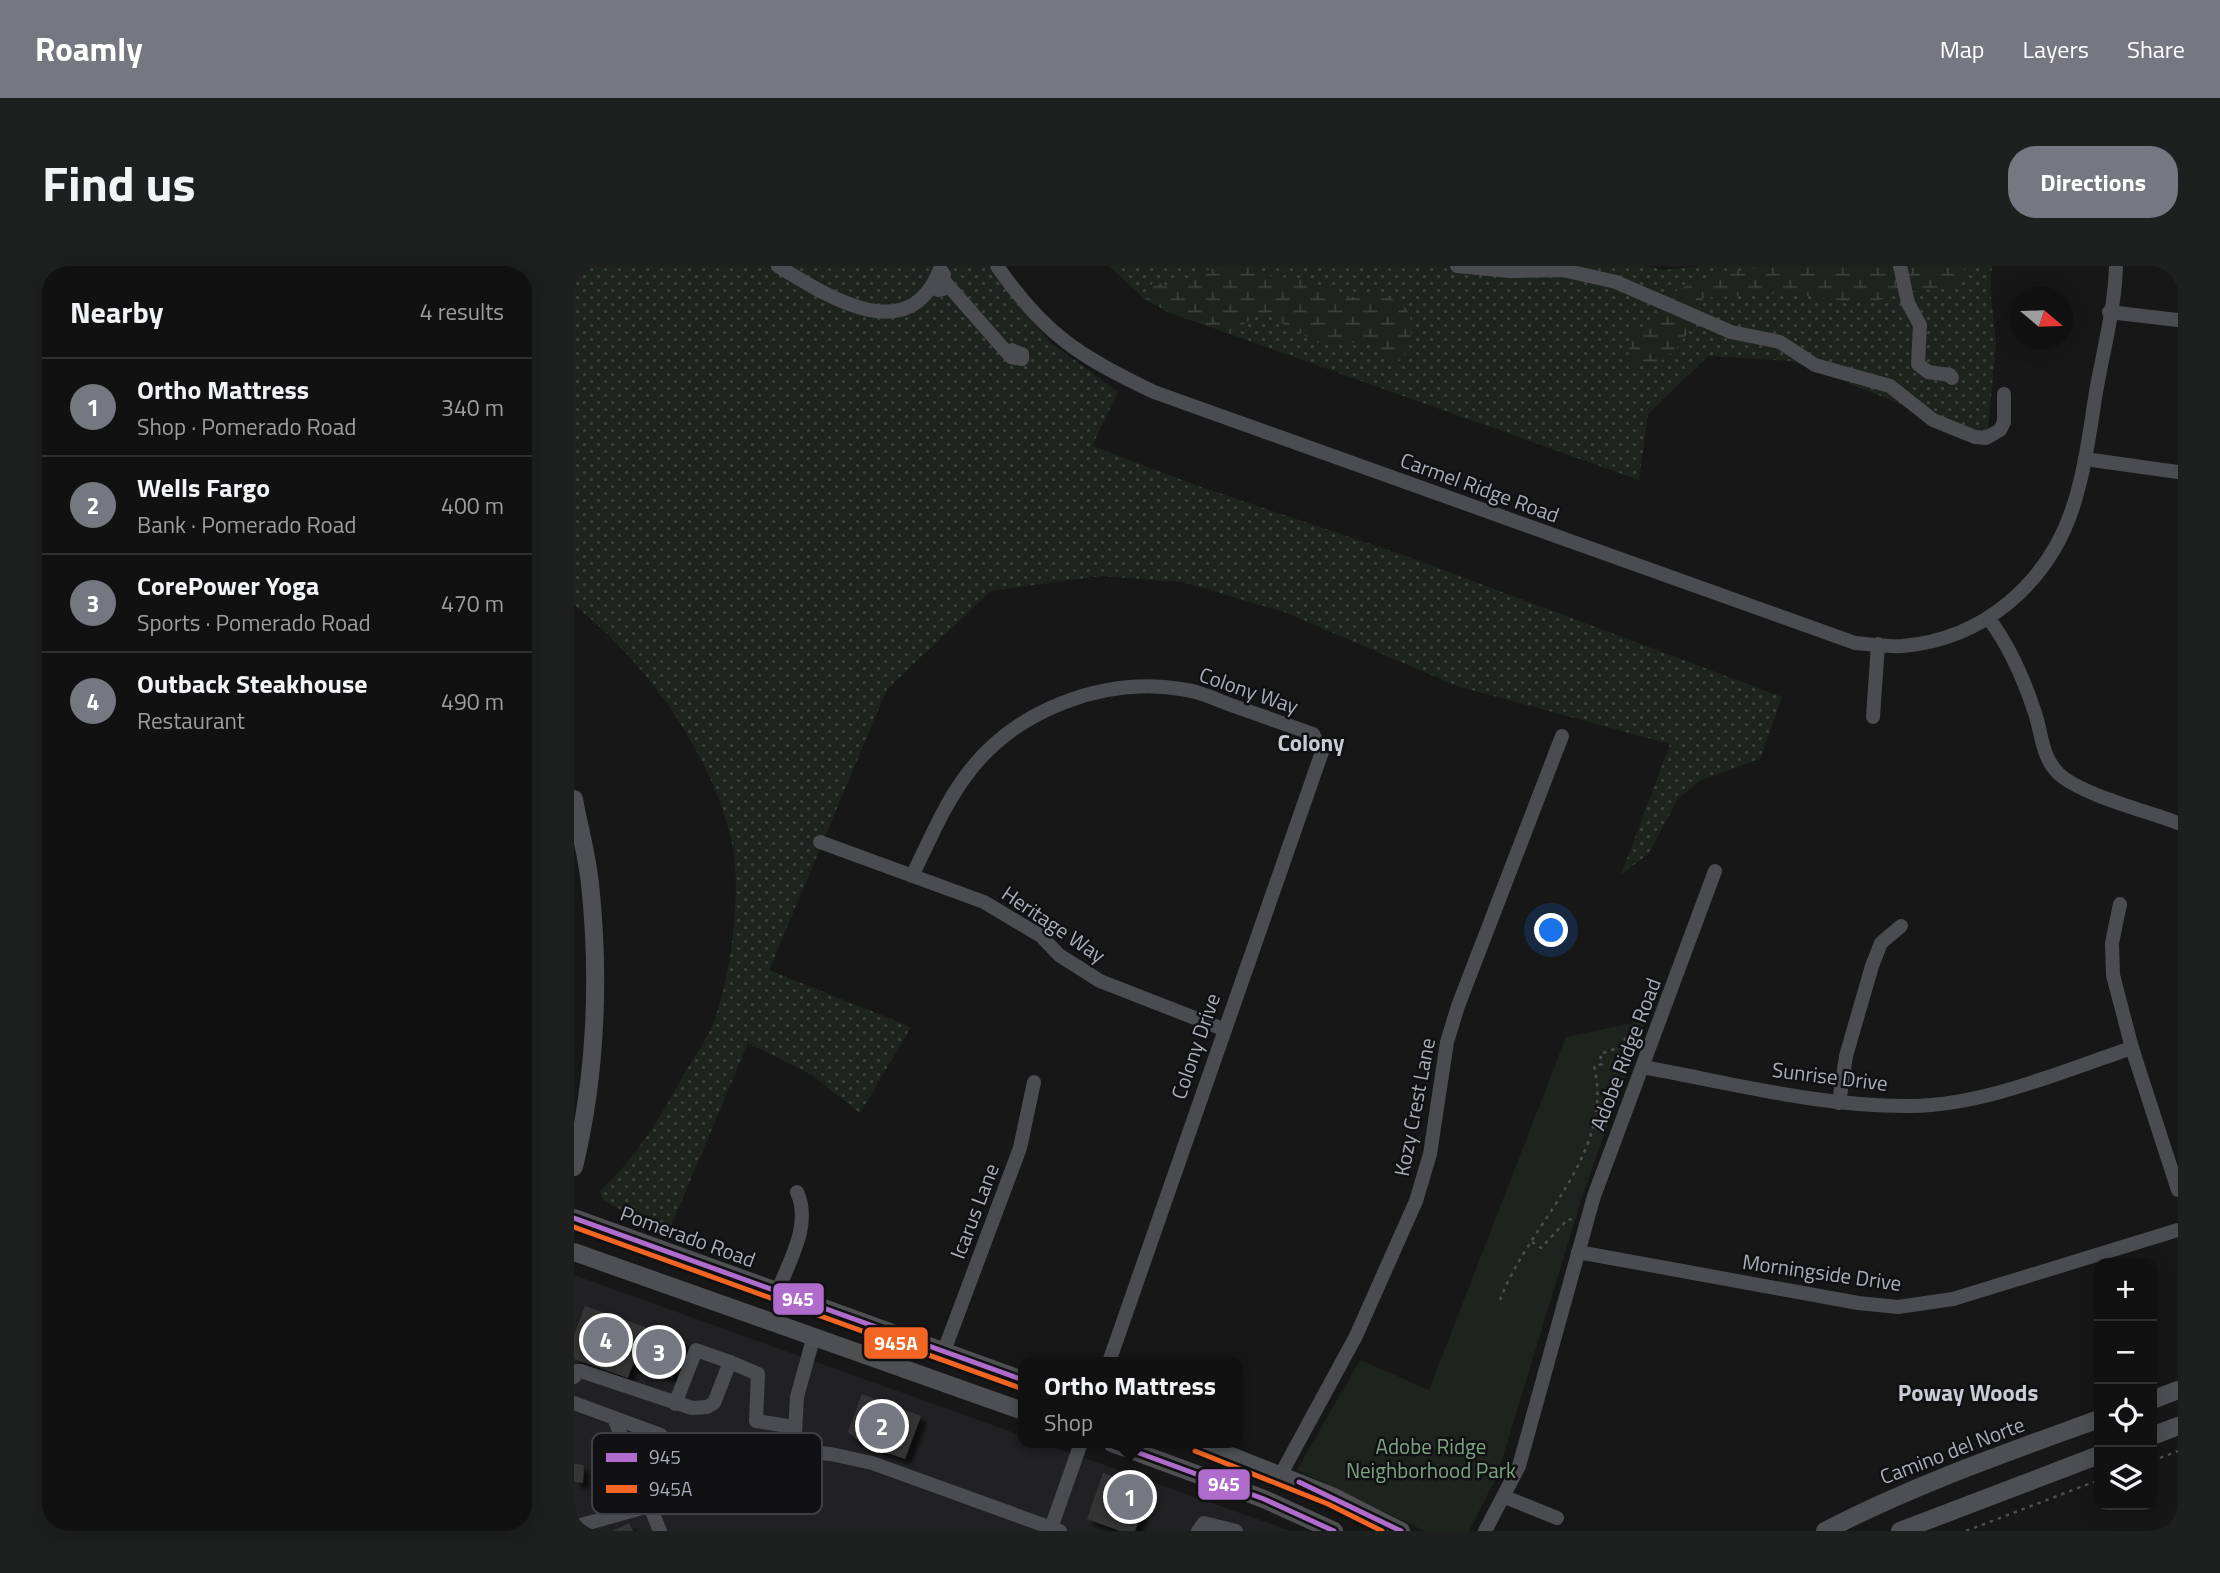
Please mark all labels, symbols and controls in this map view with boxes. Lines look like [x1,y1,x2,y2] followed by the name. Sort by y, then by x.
[35,24,143,74] text: Roamly
[1940,31,1985,67] text: Map
[2023,31,2089,67] text: Layers
[2127,31,2185,67] text: Share
[42,145,196,220] text: Find us
[2008,146,2178,218] button: Directions
[2010,287,2073,350] north arrow
[70,289,163,335] text: Nearby
[420,294,504,329] text: 4 results
[137,370,309,409] text: Ortho Mattress
[87,390,99,425] text: 1
[441,390,504,425] text: 340 m
[137,409,356,444] text: Shop · Pomerado Road
[1396,443,1564,531] street label: Carmel Ridge Road
[137,468,270,507] text: Wells Fargo
[87,488,99,523] text: 2
[441,488,504,523] text: 400 m
[137,507,356,542] text: Bank · Pomerado Road
[137,566,319,605] text: CorePower Yoga
[87,586,99,621] text: 3
[441,586,504,621] text: 470 m
[137,605,371,640] text: Sports · Pomerado Road
[1195,658,1303,722] street label: Colony Way
[137,664,367,703] text: Outback Steakhouse
[87,684,99,719] text: 4
[441,684,504,719] text: 490 m
[137,703,245,738] text: Restaurant
[1277,725,1345,760] district label: Colony
[996,877,1112,971] street label: Heritage Way
[1534,913,1568,947] your location
[1581,973,1669,1135] street label: Adobe Ridge Road
[1162,989,1228,1103] street label: Colony Drive
[1385,1035,1443,1179] street label: Kozy Crest Lane
[1770,1053,1890,1099] street label: Sunrise Drive
[941,1159,1007,1263] street label: Icarus Lane
[616,1197,760,1275] street label: Pomerado Road
[1740,1245,1904,1299] street label: Morningside Drive
[2094,1258,2157,1510] map controls
[2094,1258,2157,1321] button: +
[772,1282,825,1316] line badge: 945
[782,1284,814,1313] text: 945
[583,1314,629,1366] pin: 4
[2094,1321,2157,1384] button: −
[636,1326,682,1378] pin: 3
[863,1326,929,1360] line badge: 945A
[874,1328,918,1357] text: 945A
[1018,1357,1242,1448] popup
[1044,1366,1216,1405] text: Ortho Mattress
[1898,1375,2038,1410] district label: Poway Woods
[2094,1384,2157,1447] button: locate
[859,1400,905,1452] pin: 2
[1044,1405,1093,1440] text: Shop
[1875,1408,2029,1492] street label: Camino del Norte
[1346,1430,1516,1486] park label: Adobe Ridge Neighborhood Park
[592,1433,822,1514] legend
[649,1442,681,1471] text: 945
[2094,1447,2157,1510] button: layers
[1197,1468,1251,1501] line badge: 945
[1208,1469,1240,1498] text: 945
[1107,1471,1153,1523] pin: 1
[649,1474,692,1503] text: 945A

